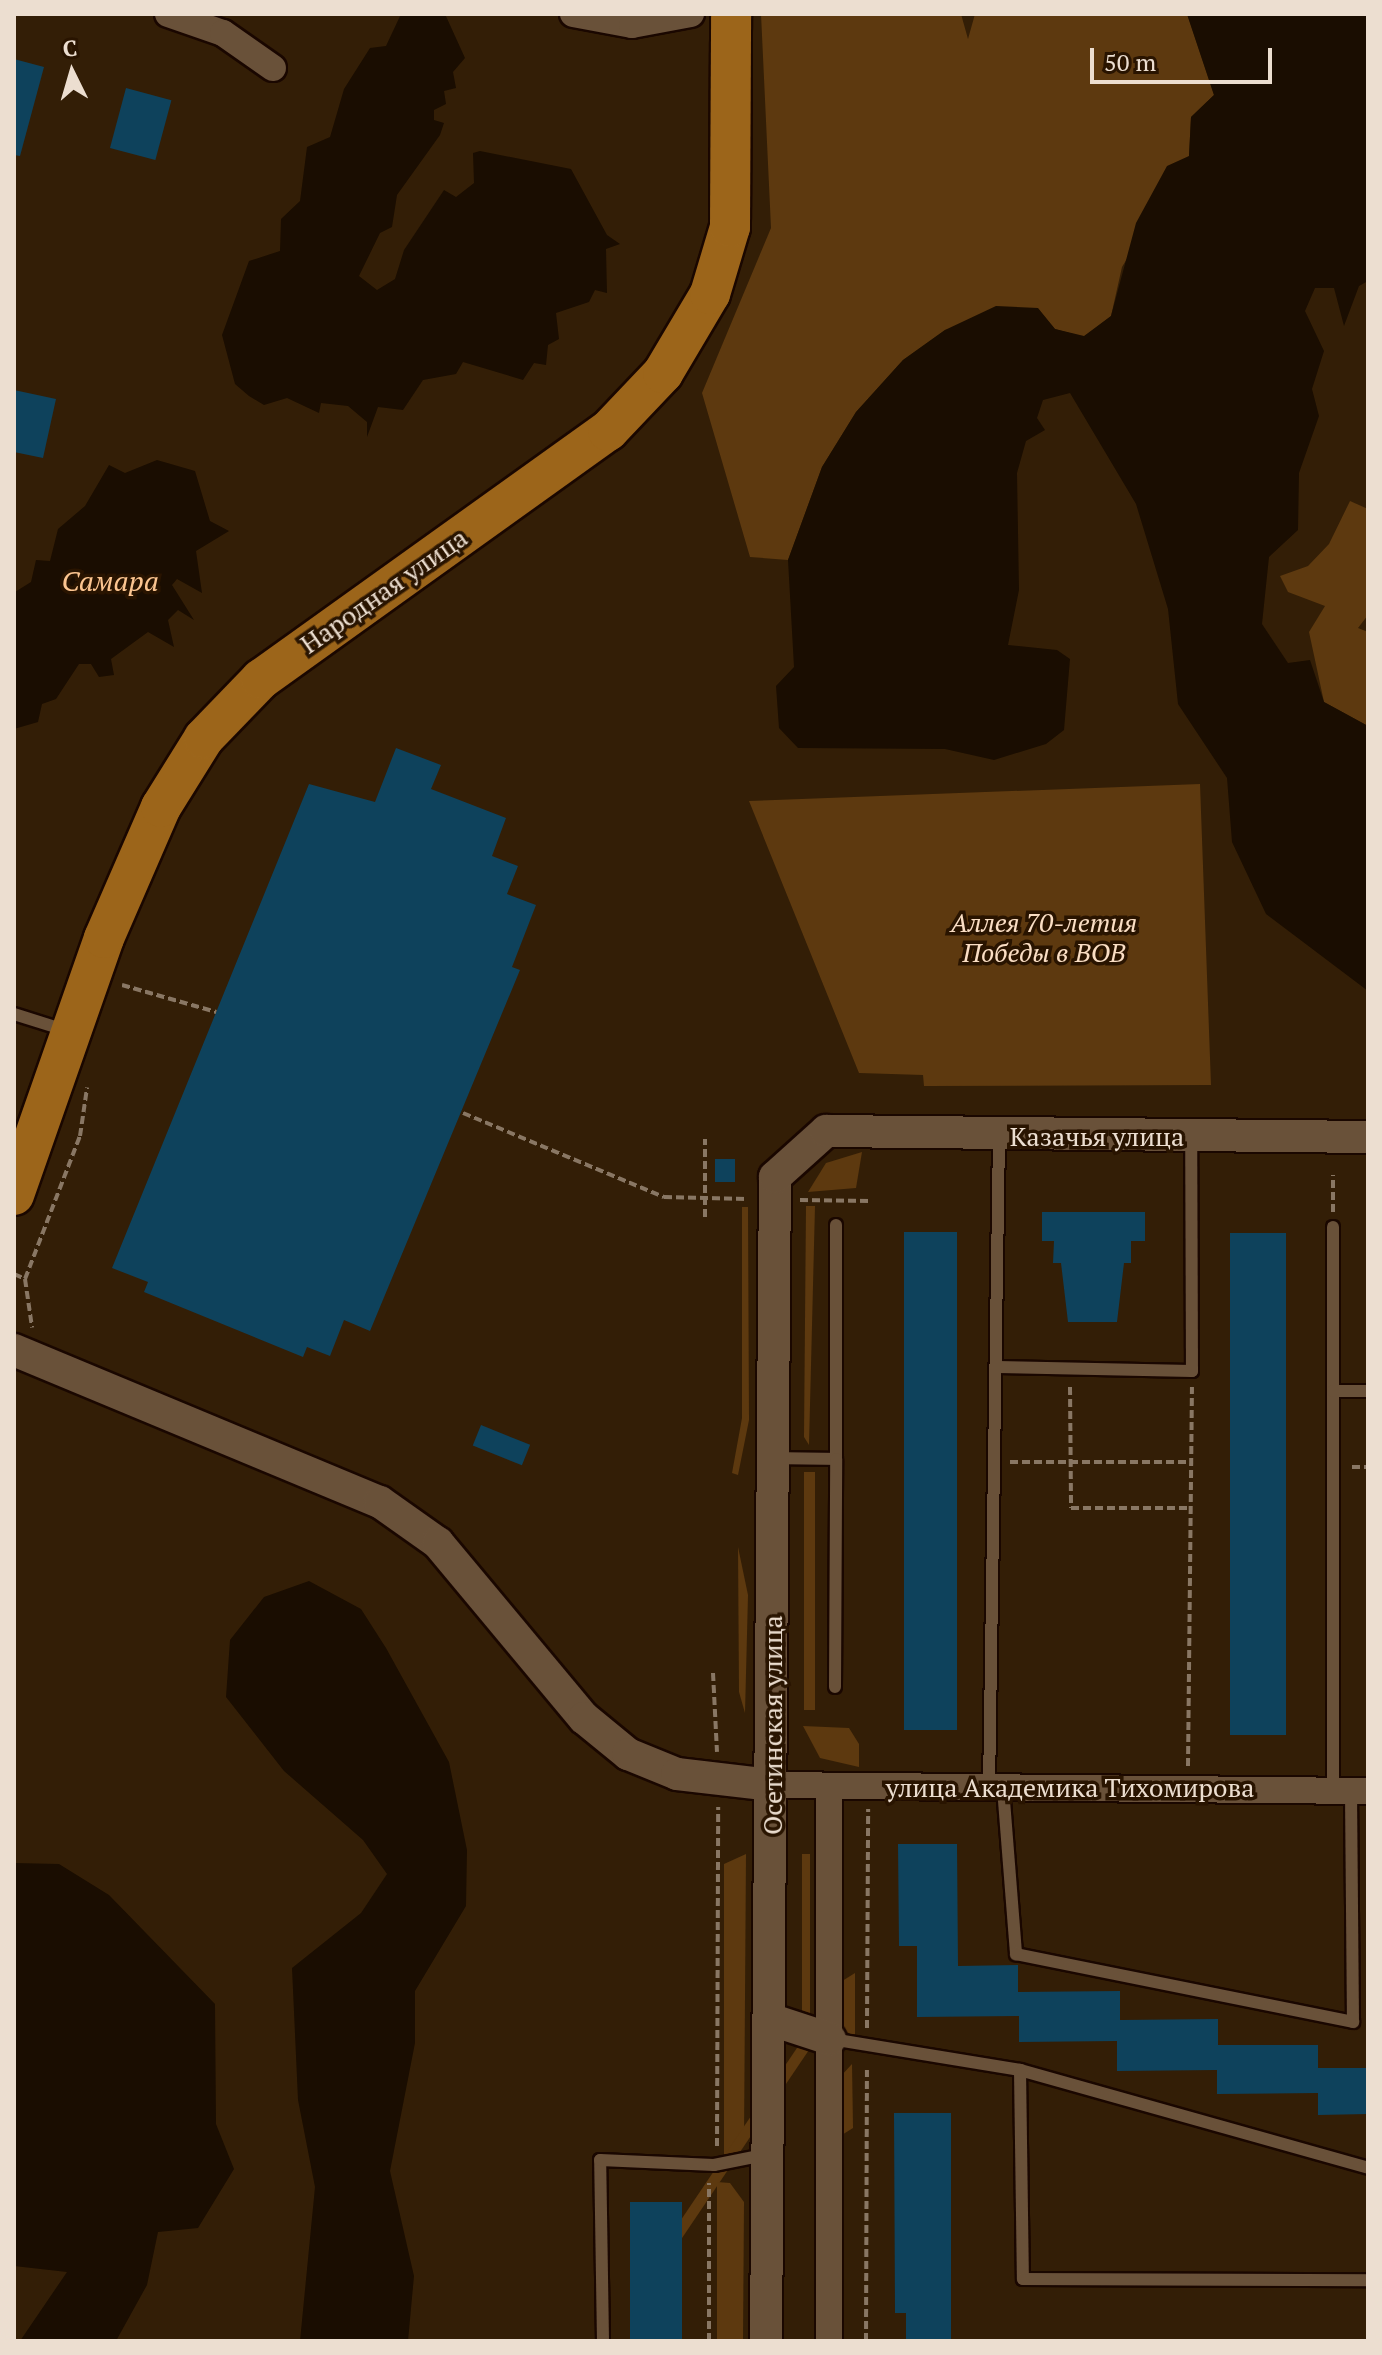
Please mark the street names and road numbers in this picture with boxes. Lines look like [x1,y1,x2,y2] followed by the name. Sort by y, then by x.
[295,522,473,660] street label: Народная улица
[1010,1121,1184,1153] street label: Казачья улица
[757,1615,789,1835] street label: Осетинская улица
[885,1772,1255,1804] street label: улица Академика Тихомирова

